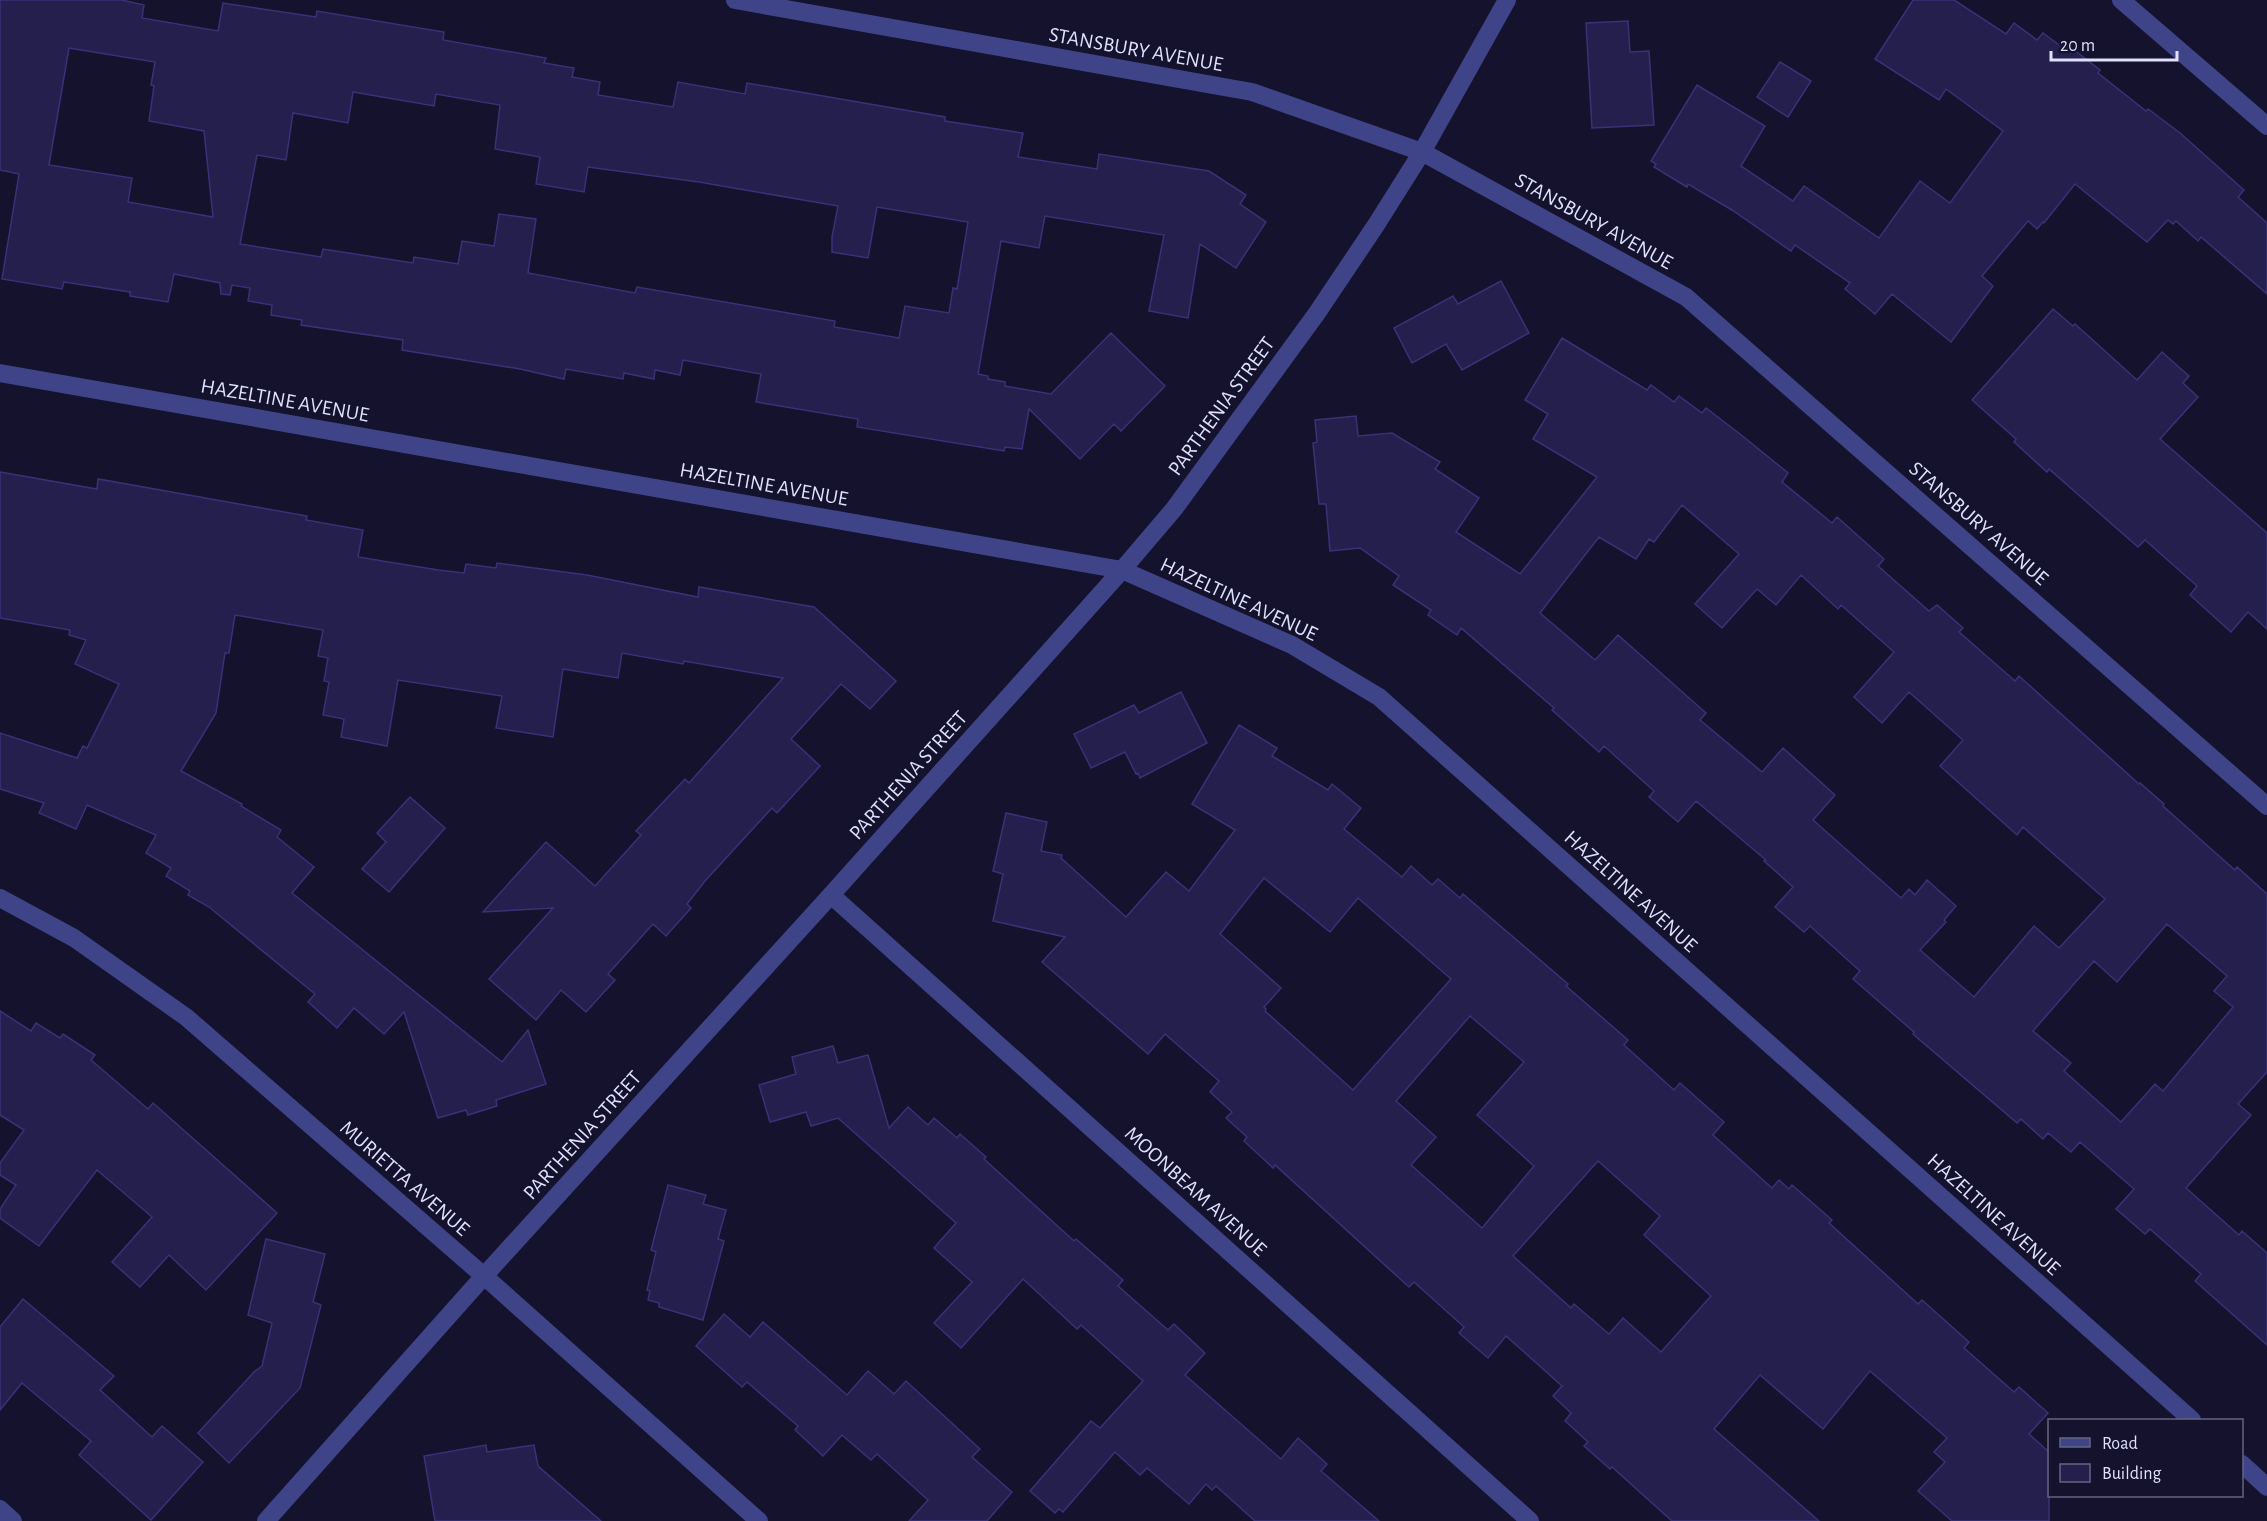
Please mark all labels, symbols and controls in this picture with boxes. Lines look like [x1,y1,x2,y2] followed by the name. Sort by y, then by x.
[1047,24,1225,75] street label: STANSBURY AVENUE
[2051,24,2177,62] scale bar
[2060,37,2095,55] text: 20 m
[1512,169,1676,273] street label: STANSBURY AVENUE
[1164,333,1278,479] street label: PARTHENIA STREET
[199,375,371,426] street label: HAZELTINE AVENUE
[1905,458,2052,589] street label: STANSBURY AVENUE
[678,459,850,510] street label: HAZELTINE AVENUE
[1157,554,1321,645] street label: HAZELTINE AVENUE
[845,707,971,844] street label: PARTHENIA STREET
[1560,827,1701,956] street label: HAZELTINE AVENUE
[519,1067,645,1204] street label: PARTHENIA STREET
[336,1117,473,1240] street label: MURIETTA AVENUE
[1121,1123,1270,1260] street label: MOONBEAM AVENUE
[1923,1150,2064,1279] street label: HAZELTINE AVENUE
[2048,1419,2243,1497] legend
[2102,1435,2138,1453] text: Road
[2102,1465,2162,1483] text: Building

